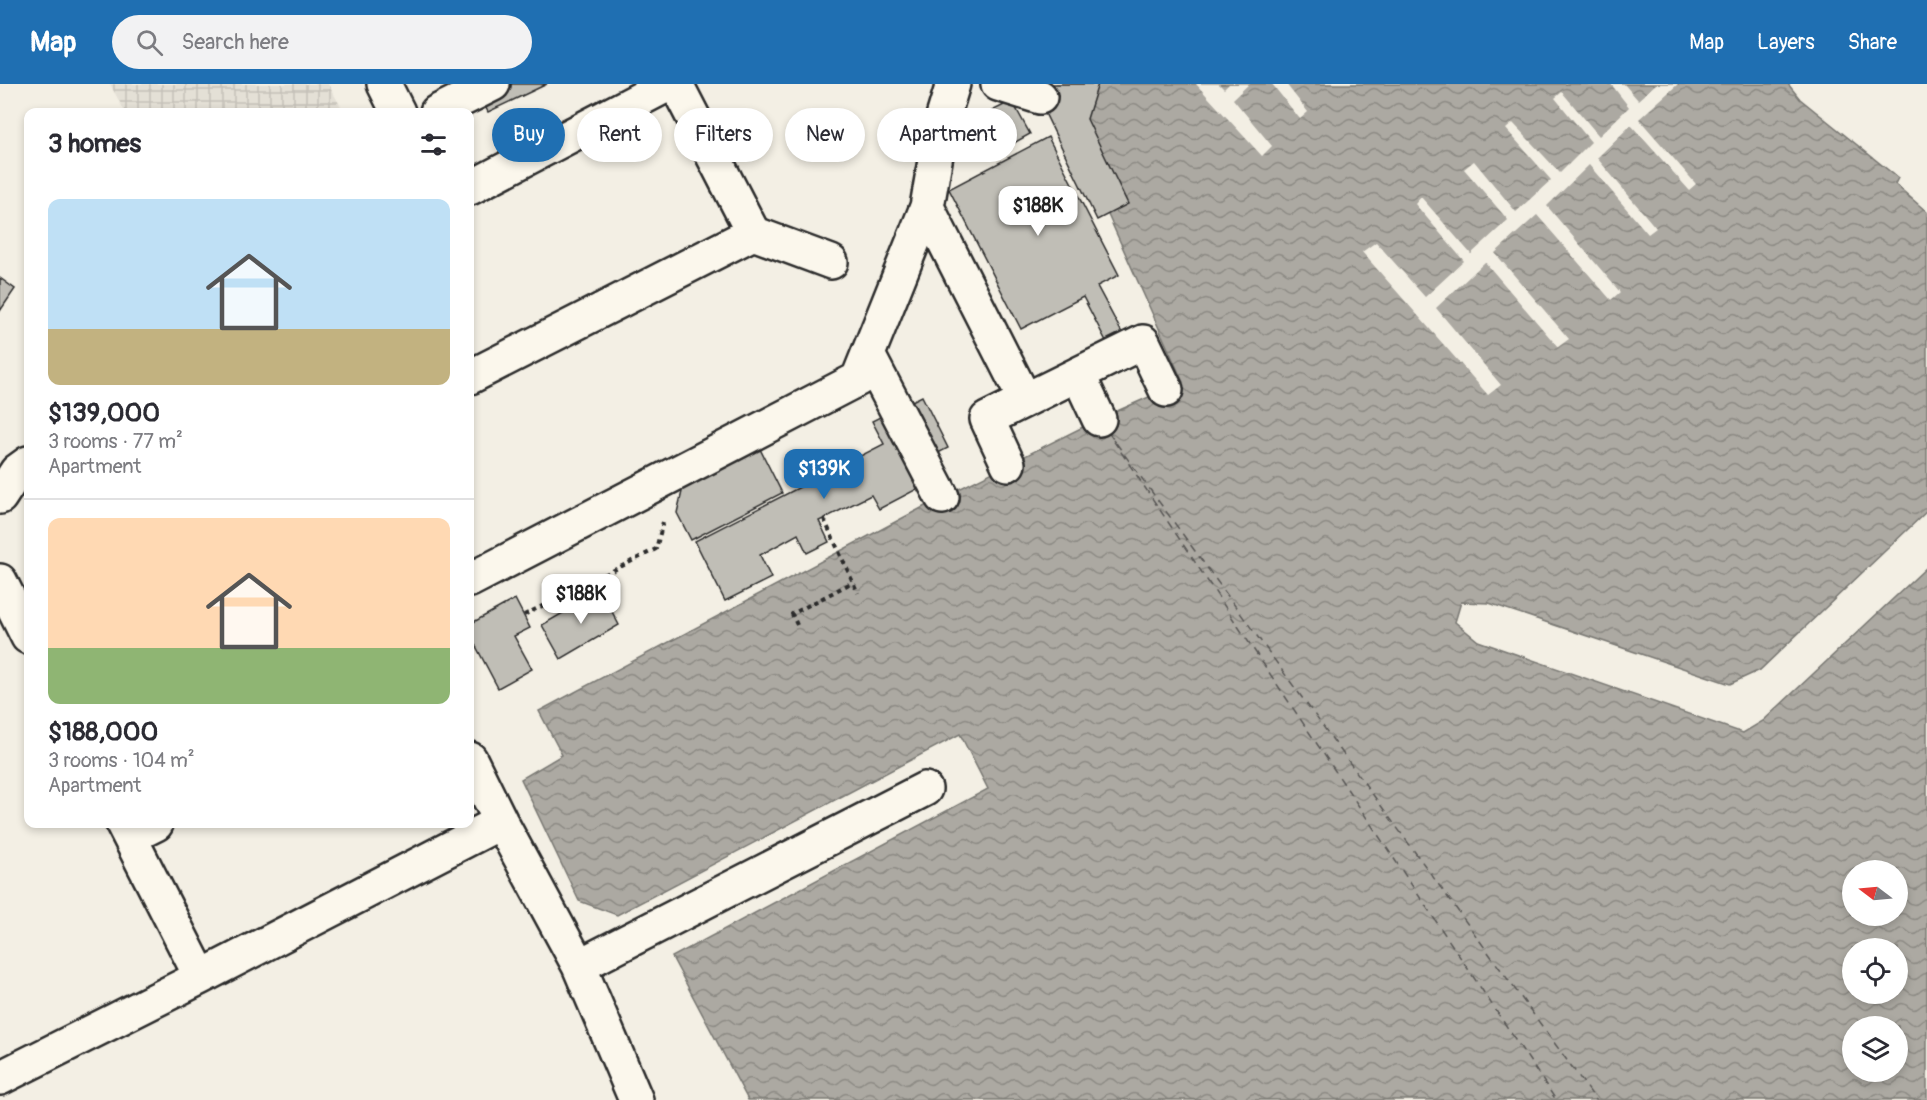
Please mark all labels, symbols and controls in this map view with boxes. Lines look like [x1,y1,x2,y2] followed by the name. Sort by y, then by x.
[112,15,532,69] search box
[30,25,76,60] text: Map
[133,26,166,59] icon: search
[181,28,289,56] text: Search here
[1689,29,1724,56] text: Map
[1757,29,1815,56] text: Layers
[1848,29,1897,56] text: Share
[492,108,565,162] chip: Buy
[577,108,662,162] chip: Rent
[674,108,773,162] chip: Filters
[785,108,865,162] chip: New
[877,108,1017,162] chip: Apartment
[48,128,141,160] text: 3 homes
[417,128,450,161] icon: filters
[996,186,1080,237] pin: $188K
[1013,193,1063,218] text: $188K
[195,238,303,346] icon: home
[48,397,160,429] text: $139,000
[48,429,183,454] text: 3 rooms · 77 m²
[782,449,866,500] pin: $139K
[48,454,141,479] text: Apartment
[798,456,850,481] text: $139K
[195,557,303,665] icon: home
[539,574,623,625] pin: $188K
[556,581,606,606] text: $188K
[48,716,158,748] text: $188,000
[48,748,195,773] text: 3 rooms · 104 m²
[48,773,141,798] text: Apartment
[1842,860,1908,926] north arrow
[1842,860,1908,1082] map controls
[1842,938,1908,1004] button: locate
[1842,1016,1908,1082] button: layers

